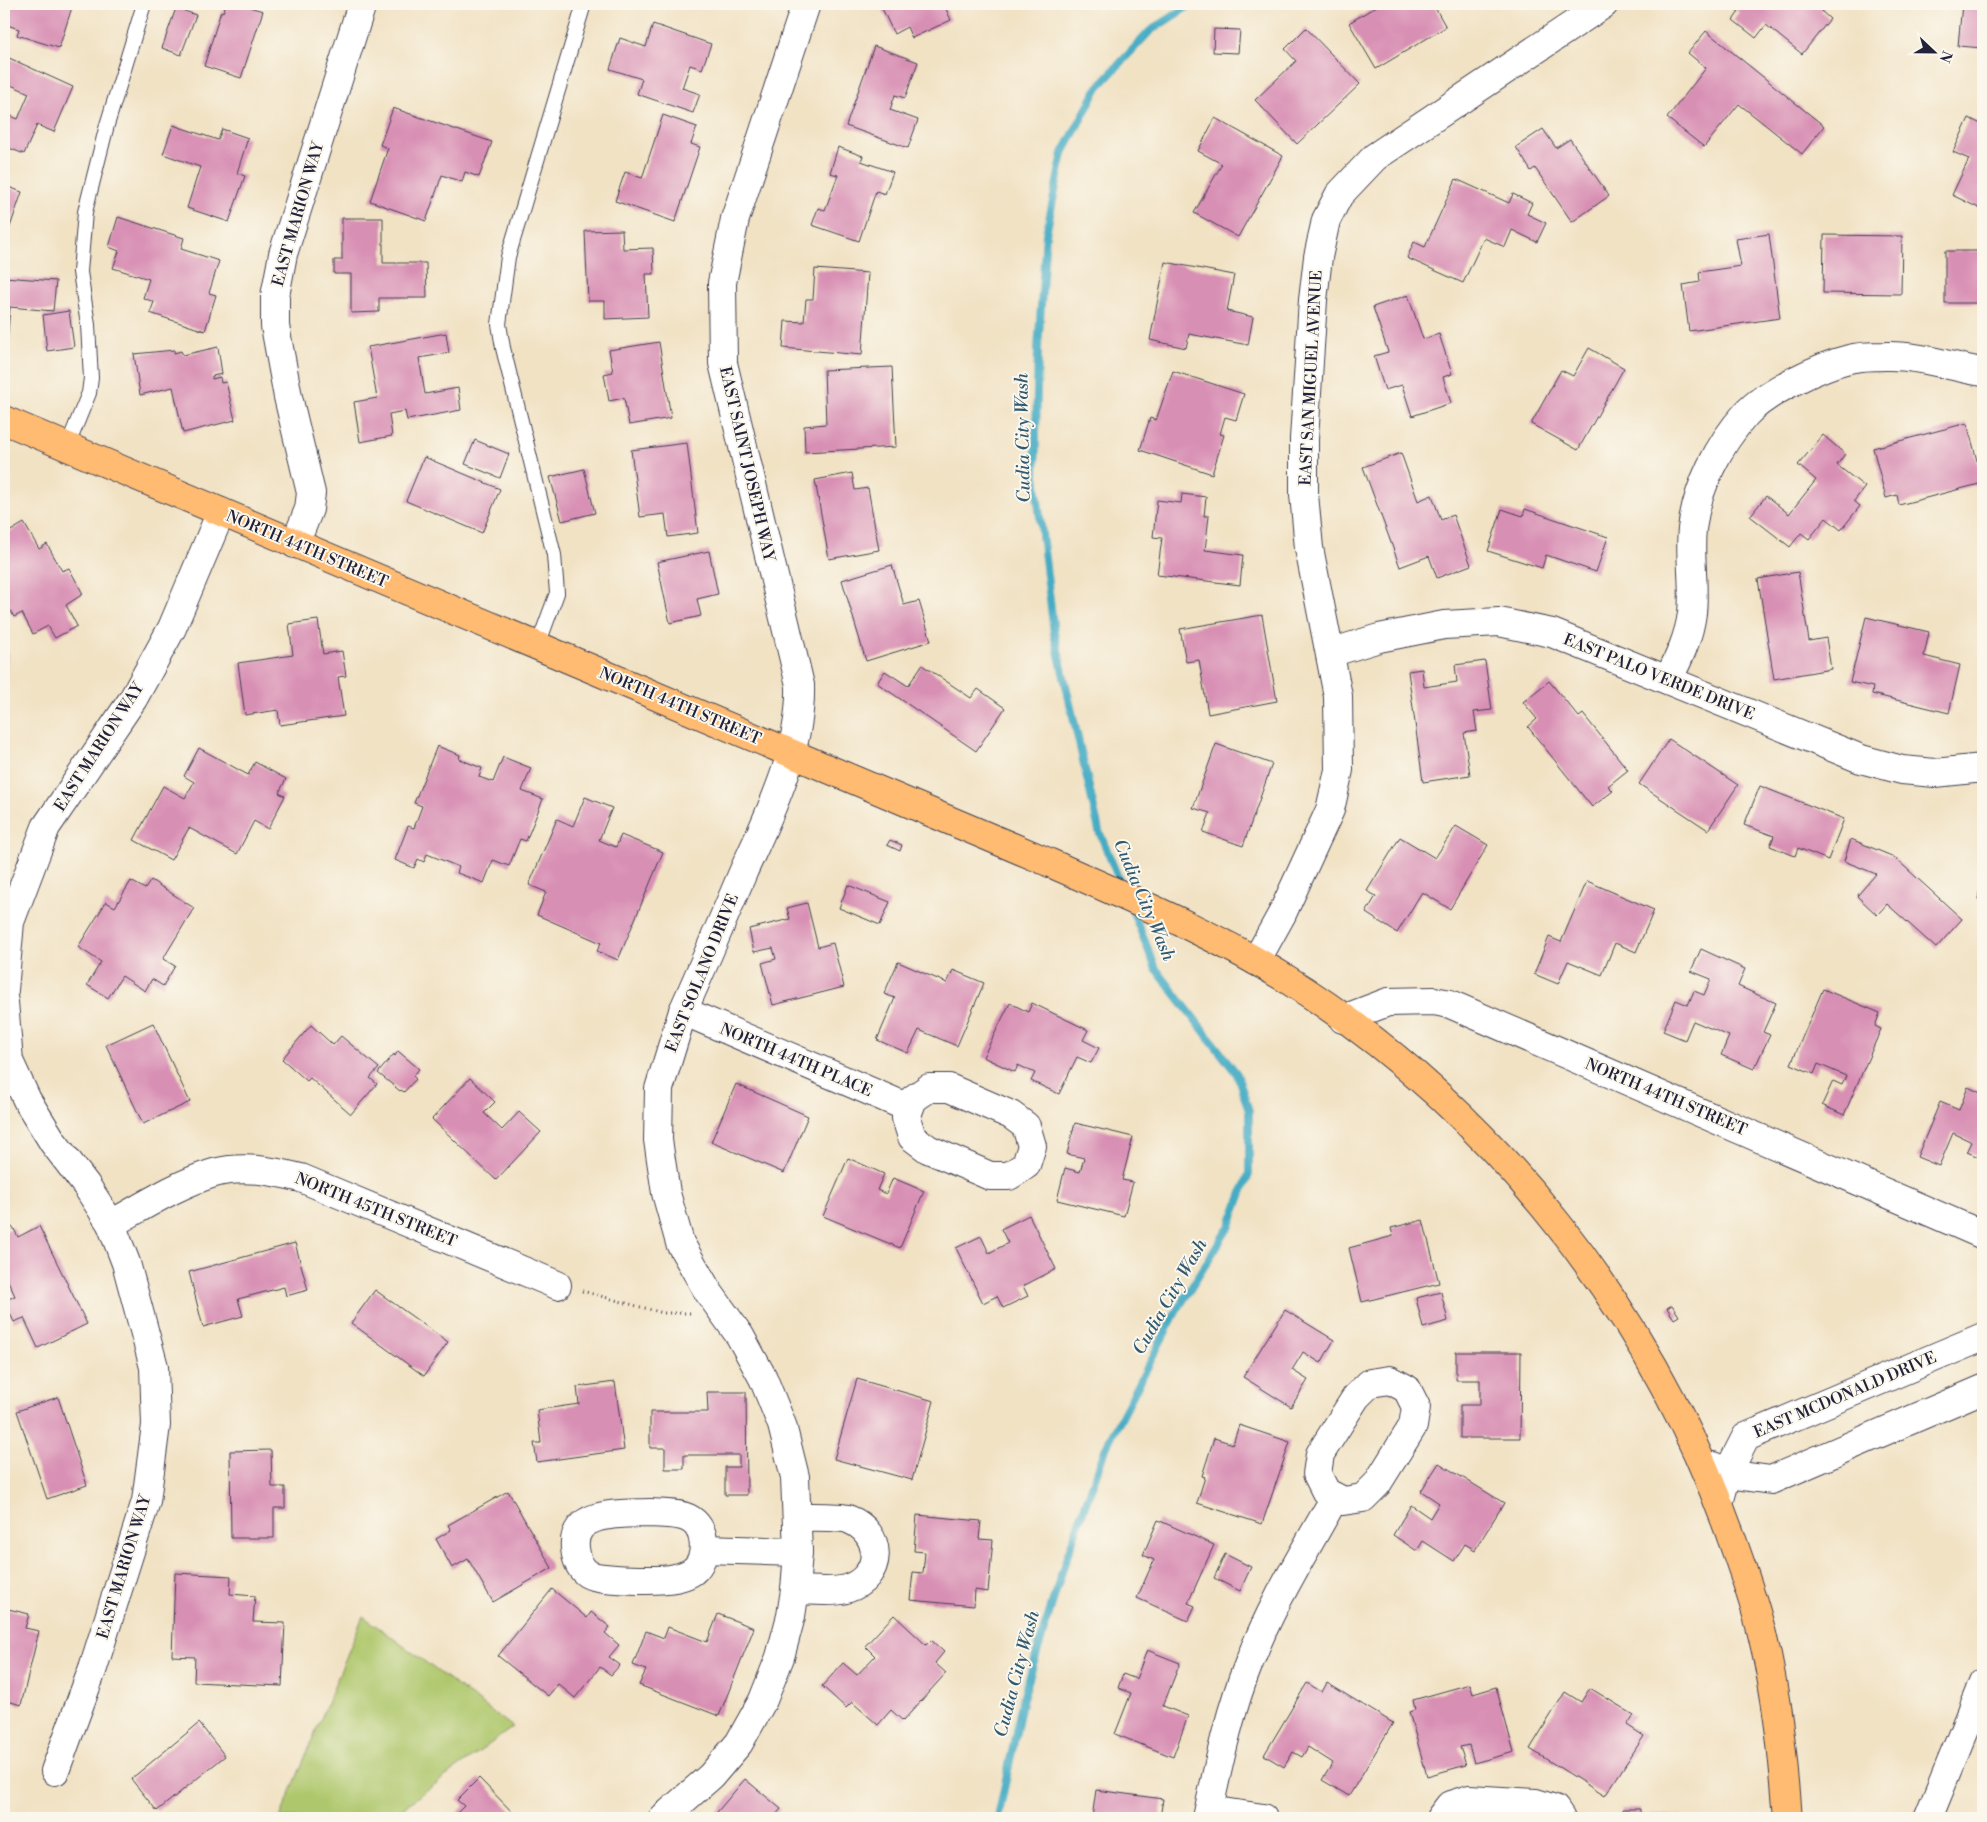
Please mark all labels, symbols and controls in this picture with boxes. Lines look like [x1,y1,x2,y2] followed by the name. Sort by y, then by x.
[1910,28,1960,78] north arrow
[1935,48,1956,65] text: N
[268,138,329,289] street label: EAST MARION WAY
[1295,270,1327,486] street label: EAST SAN MIGUEL AVENUE
[715,365,779,565] street label: EAST SAINT JOSEPH WAY
[1010,372,1036,503] water label: Cudia City Wash
[223,506,391,592] street label: NORTH 44TH STREET
[1560,629,1758,725] street label: EAST PALO VERDE DRIVE
[596,663,764,749] street label: NORTH 44TH STREET
[50,678,149,815] street label: EAST MARION WAY
[1108,836,1180,965] water label: Cudia City Wash
[661,891,743,1055] street label: EAST SOLANO DRIVE
[717,1019,875,1101] street label: NORTH 44TH PLACE
[1582,1054,1750,1140] street label: NORTH 44TH STREET
[292,1168,460,1252] street label: NORTH 45TH STREET
[1128,1234,1213,1359] water label: Cudia City Wash
[1751,1347,1939,1443] street label: EAST MCDONALD DRIVE
[93,1491,156,1641] street label: EAST MARION WAY
[989,1607,1045,1740] water label: Cudia City Wash

